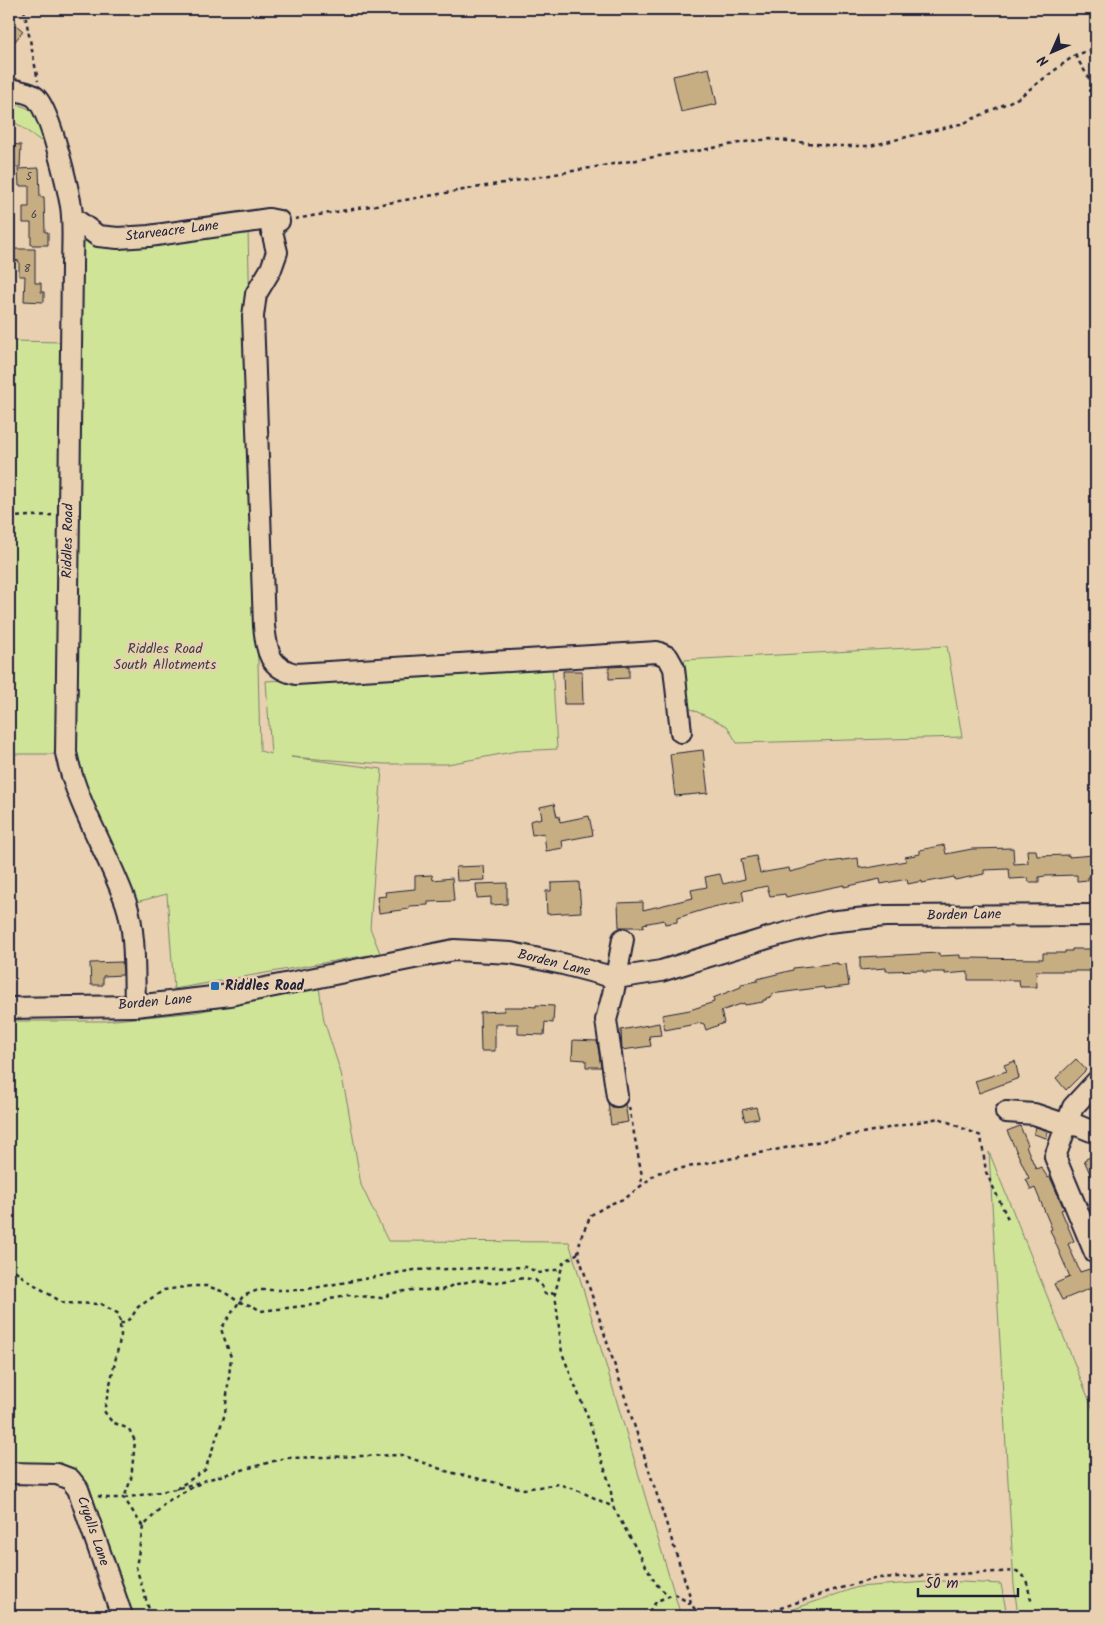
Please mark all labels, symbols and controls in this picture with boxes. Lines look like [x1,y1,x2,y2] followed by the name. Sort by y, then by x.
[1028,28,1078,78] north arrow
[1032,49,1054,71] text: N
[26,168,33,186] house number: 5
[31,206,37,224] house number: 6
[124,214,220,248] street label: Starveacre Lane
[24,260,31,278] house number: 8
[56,502,80,579] street label: Riddles Road
[114,638,216,676] park label: Riddles Road South Allotments
[927,903,1002,927] street label: Borden Lane
[515,943,593,983] street label: Borden Lane
[225,975,305,997] place label: Riddles Road
[209,980,221,992] marker: Riddles Road
[117,988,194,1016] street label: Borden Lane
[71,1493,115,1570] street label: Cryalls Lane
[918,1565,1018,1597] scale bar
[925,1572,959,1596] text: 50 m

